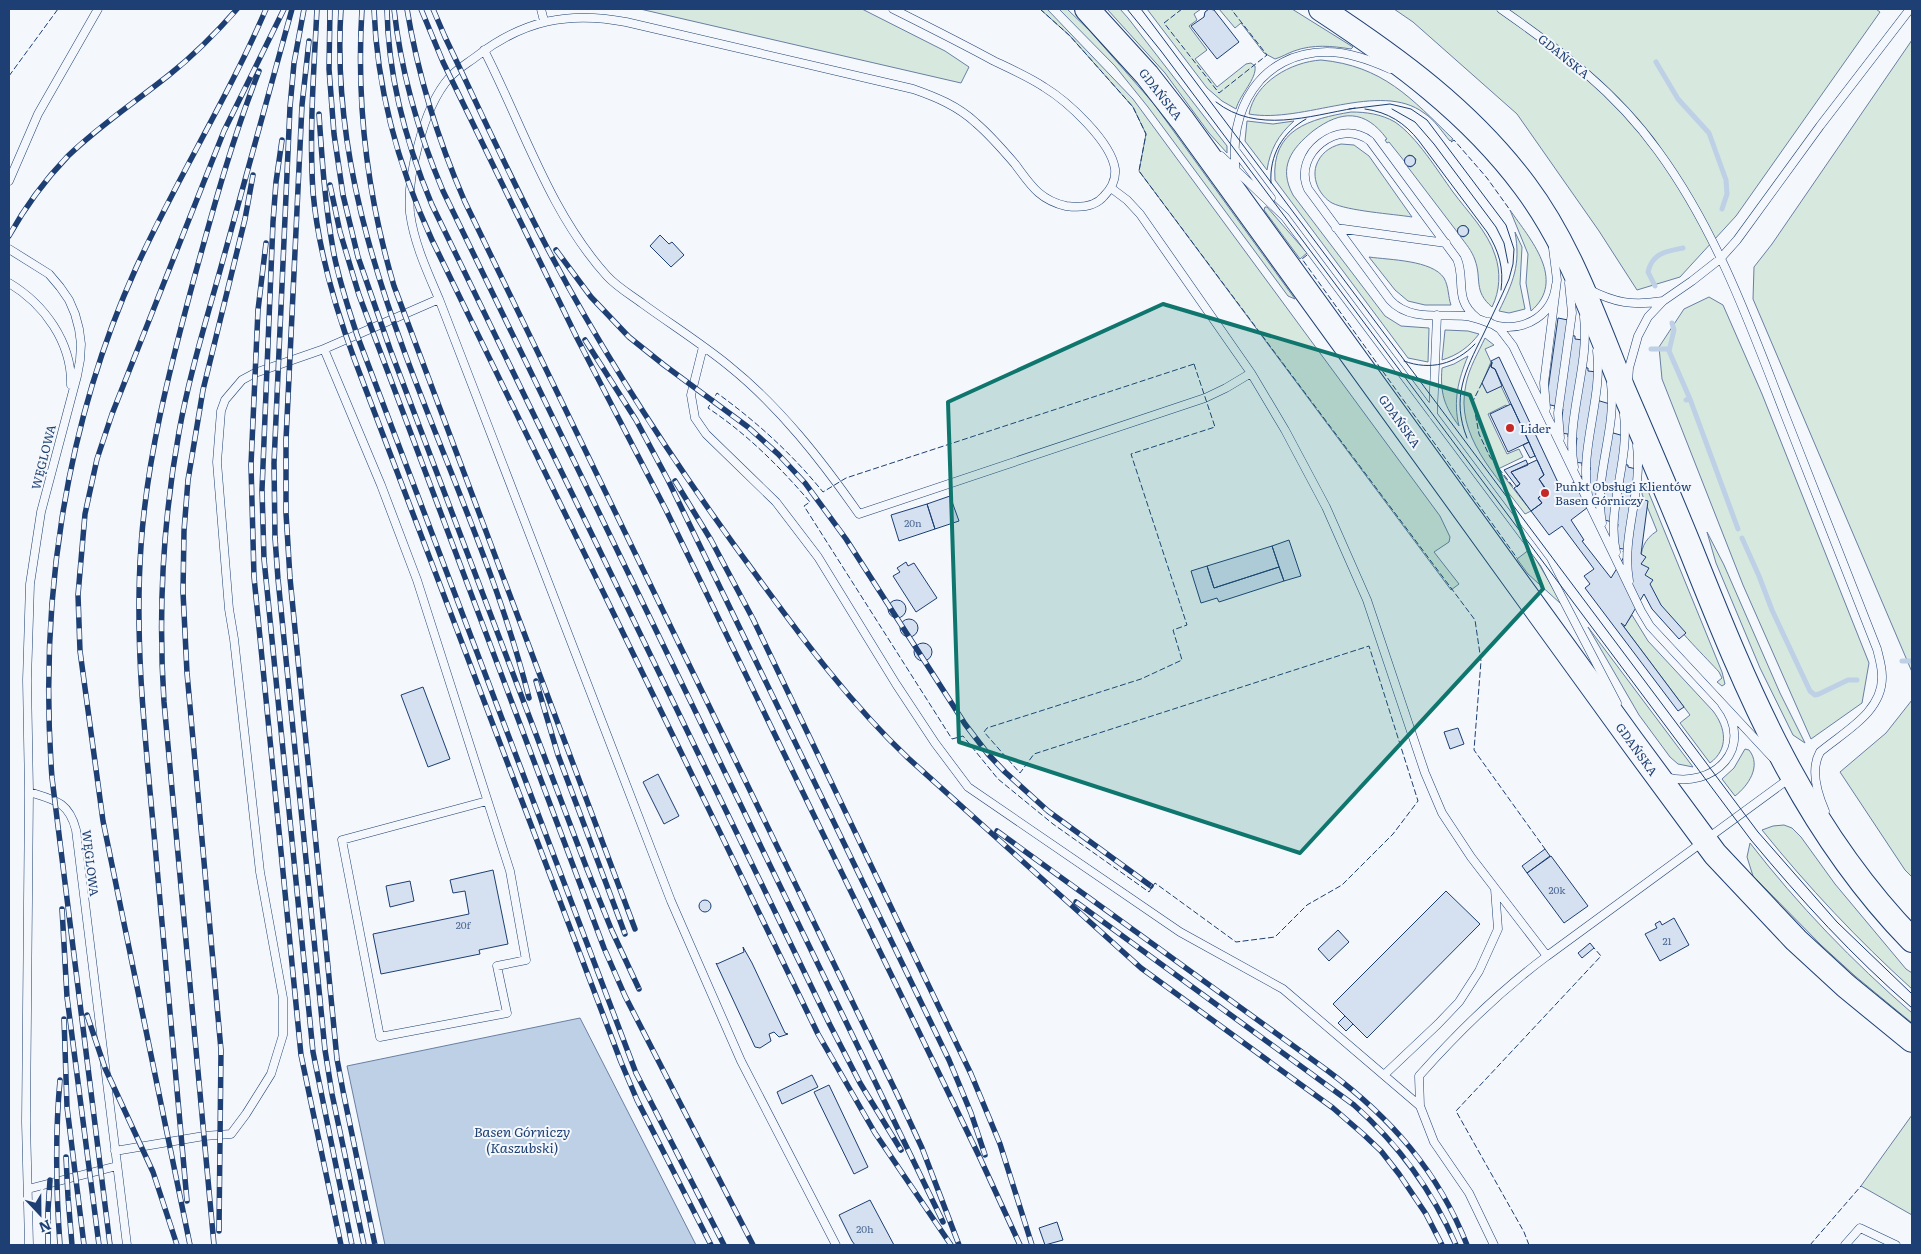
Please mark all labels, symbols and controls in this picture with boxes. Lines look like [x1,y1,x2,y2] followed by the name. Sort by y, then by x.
[1534,30,1594,82] street label: GDAŃSKA
[1135,64,1187,124] street label: GDAŃSKA
[1375,391,1425,451] street label: GDAŃSKA
[1520,419,1551,437] place label: Lider
[26,422,60,492] street label: WĘGLOWA
[1504,422,1516,434] marker: Lider
[1555,477,1692,509] place label: Punkt Obsługi Klientów Basen Górniczy
[1539,487,1551,499] marker: Punkt Obsługi Klientów Basen Górniczy
[904,515,922,530] house number: 20n
[1612,719,1662,779] street label: GDAŃSKA
[78,829,104,897] street label: WĘGLOWA
[1549,882,1566,897] house number: 20k
[456,917,471,932] house number: 20f
[1662,933,1672,948] house number: 21
[474,1121,570,1157] water label: Basen Górniczy (Kaszubski)
[15,1189,65,1239] north arrow
[36,1216,54,1239] text: N
[856,1221,874,1236] house number: 20h

